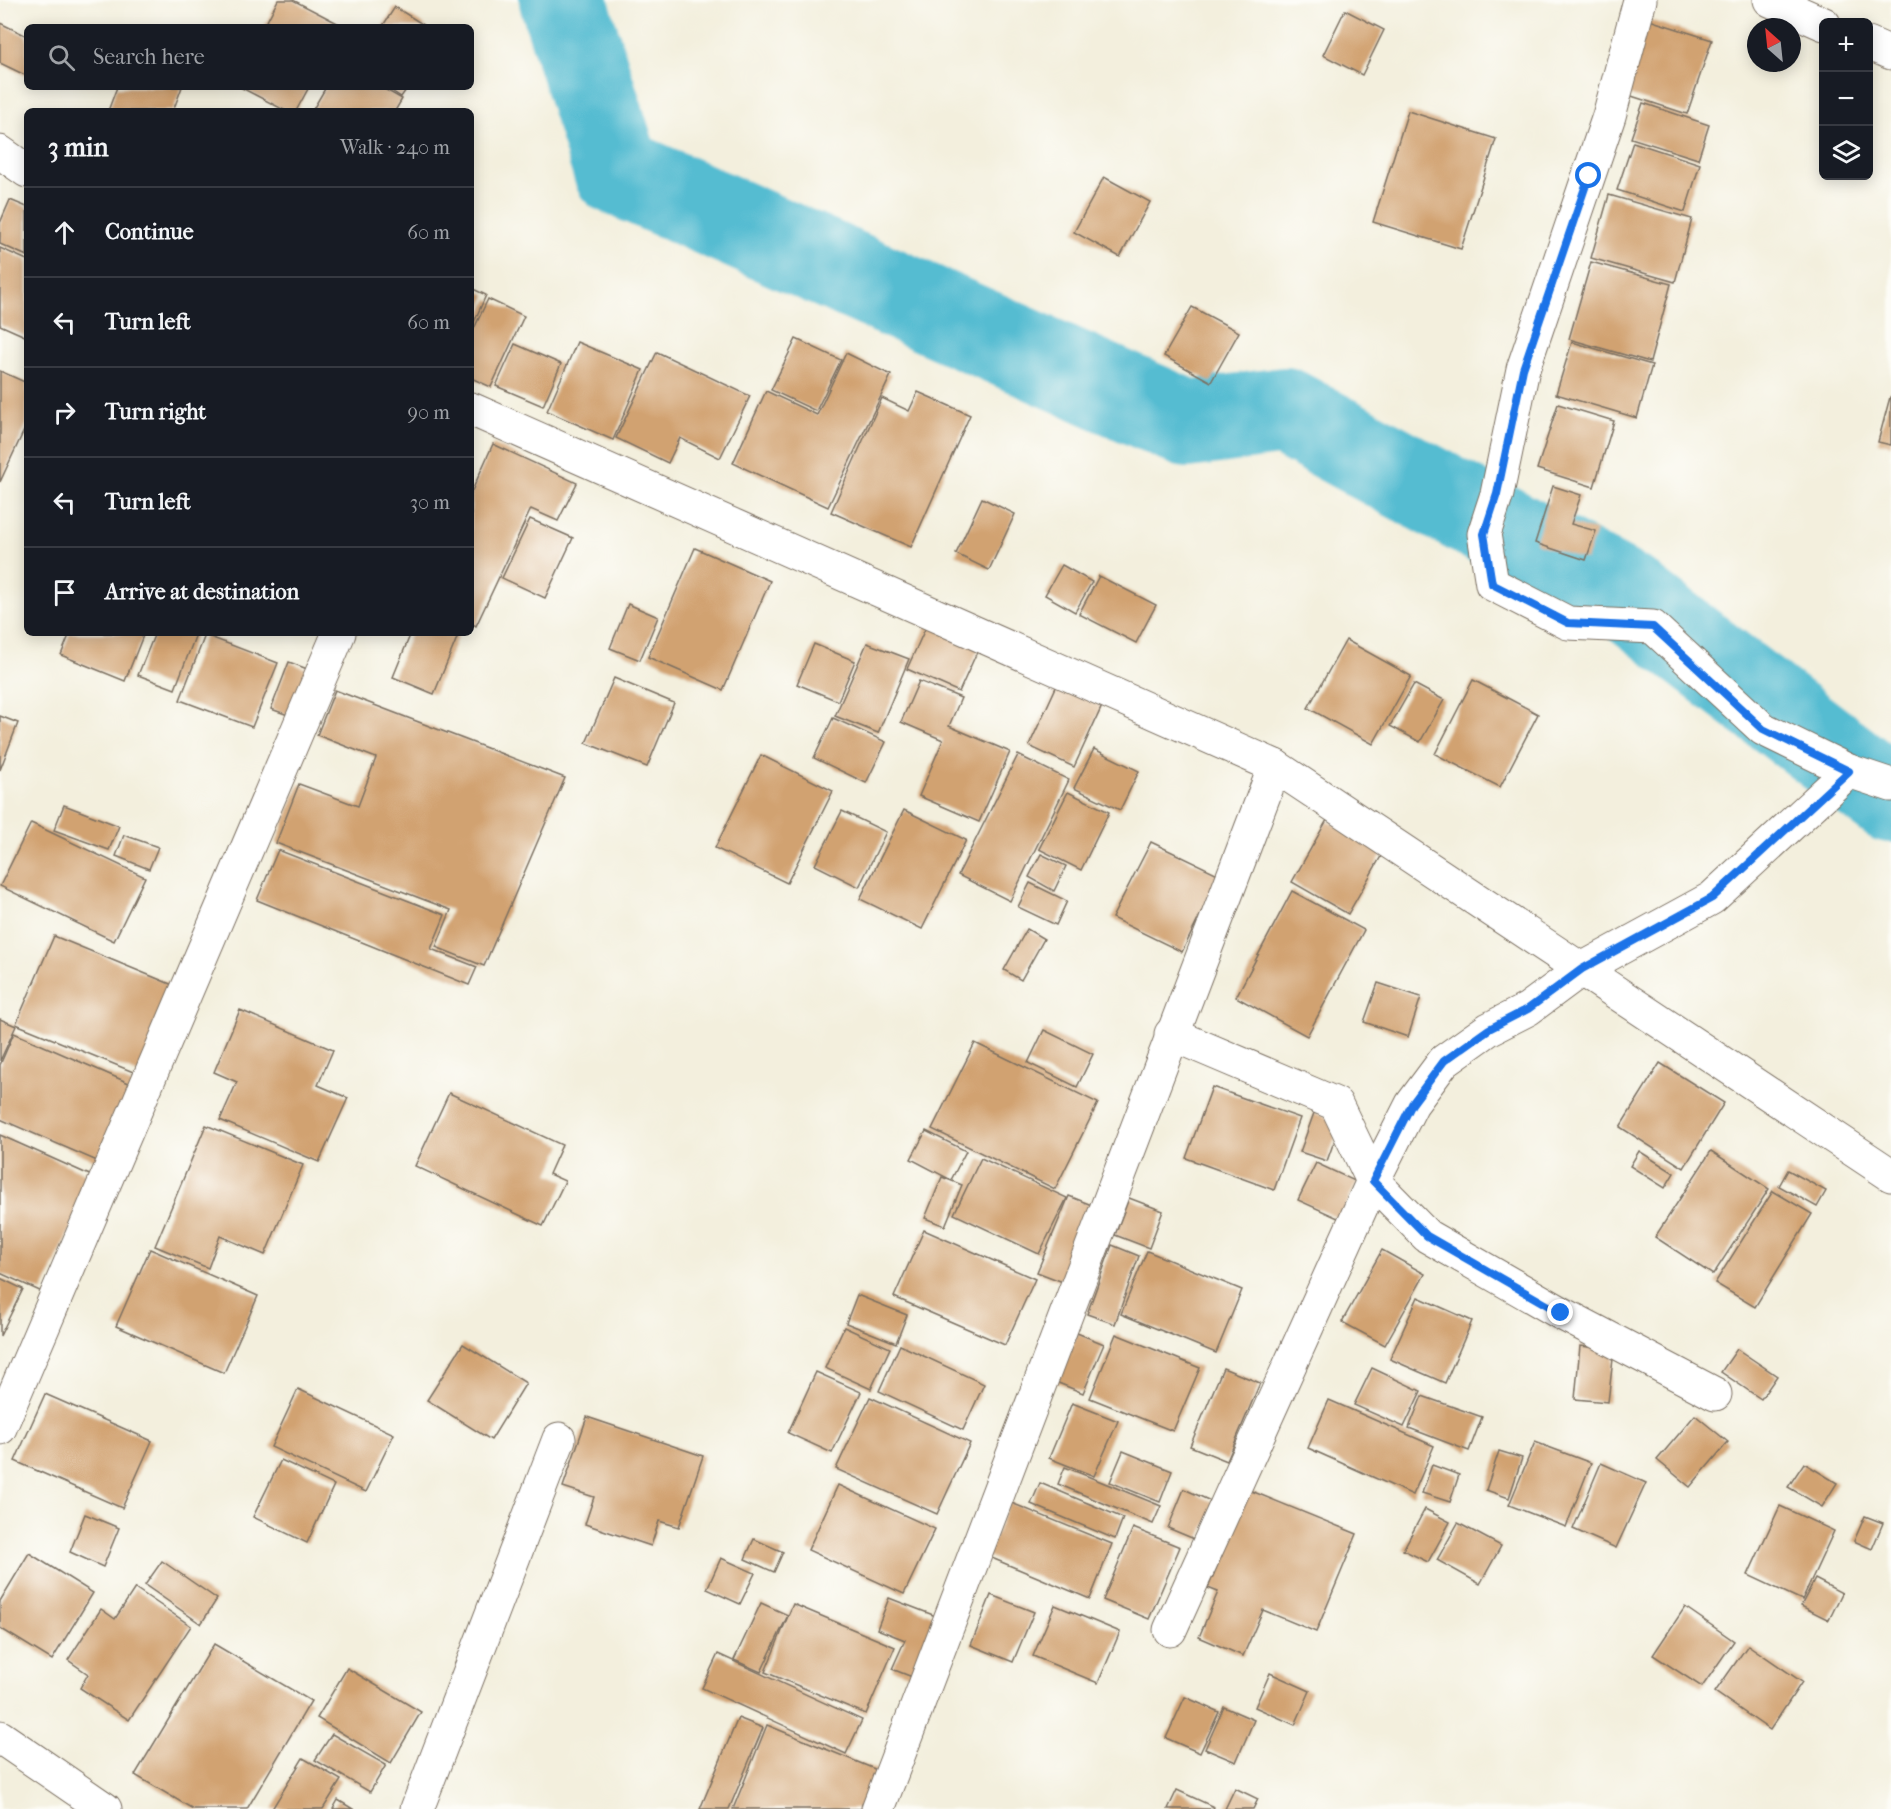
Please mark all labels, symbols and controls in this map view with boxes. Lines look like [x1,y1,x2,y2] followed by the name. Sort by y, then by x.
[1747,18,1801,72] north arrow
[1819,18,1873,180] map controls
[1819,18,1873,72] button: +
[24,24,474,90] search box
[45,41,78,74] icon: search
[93,44,205,70] text: Search here
[1819,72,1873,126] button: −
[1819,126,1873,180] button: layers
[48,132,109,163] text: 3 min
[340,136,450,159] text: Walk · 240 m
[1575,162,1601,188] route start
[48,216,81,249] icon: ahead
[105,219,194,245] text: Continue
[407,221,450,244] text: 60 m
[48,306,81,339] icon: left
[105,309,191,335] text: Turn left
[407,311,450,334] text: 60 m
[48,396,81,429] icon: right
[105,399,206,425] text: Turn right
[408,401,450,424] text: 90 m
[48,486,81,519] icon: left
[105,489,191,515] text: Turn left
[410,491,450,514] text: 30 m
[48,576,81,609] icon: arrive
[105,579,299,605] text: Arrive at destination
[1547,1299,1573,1325] route end

